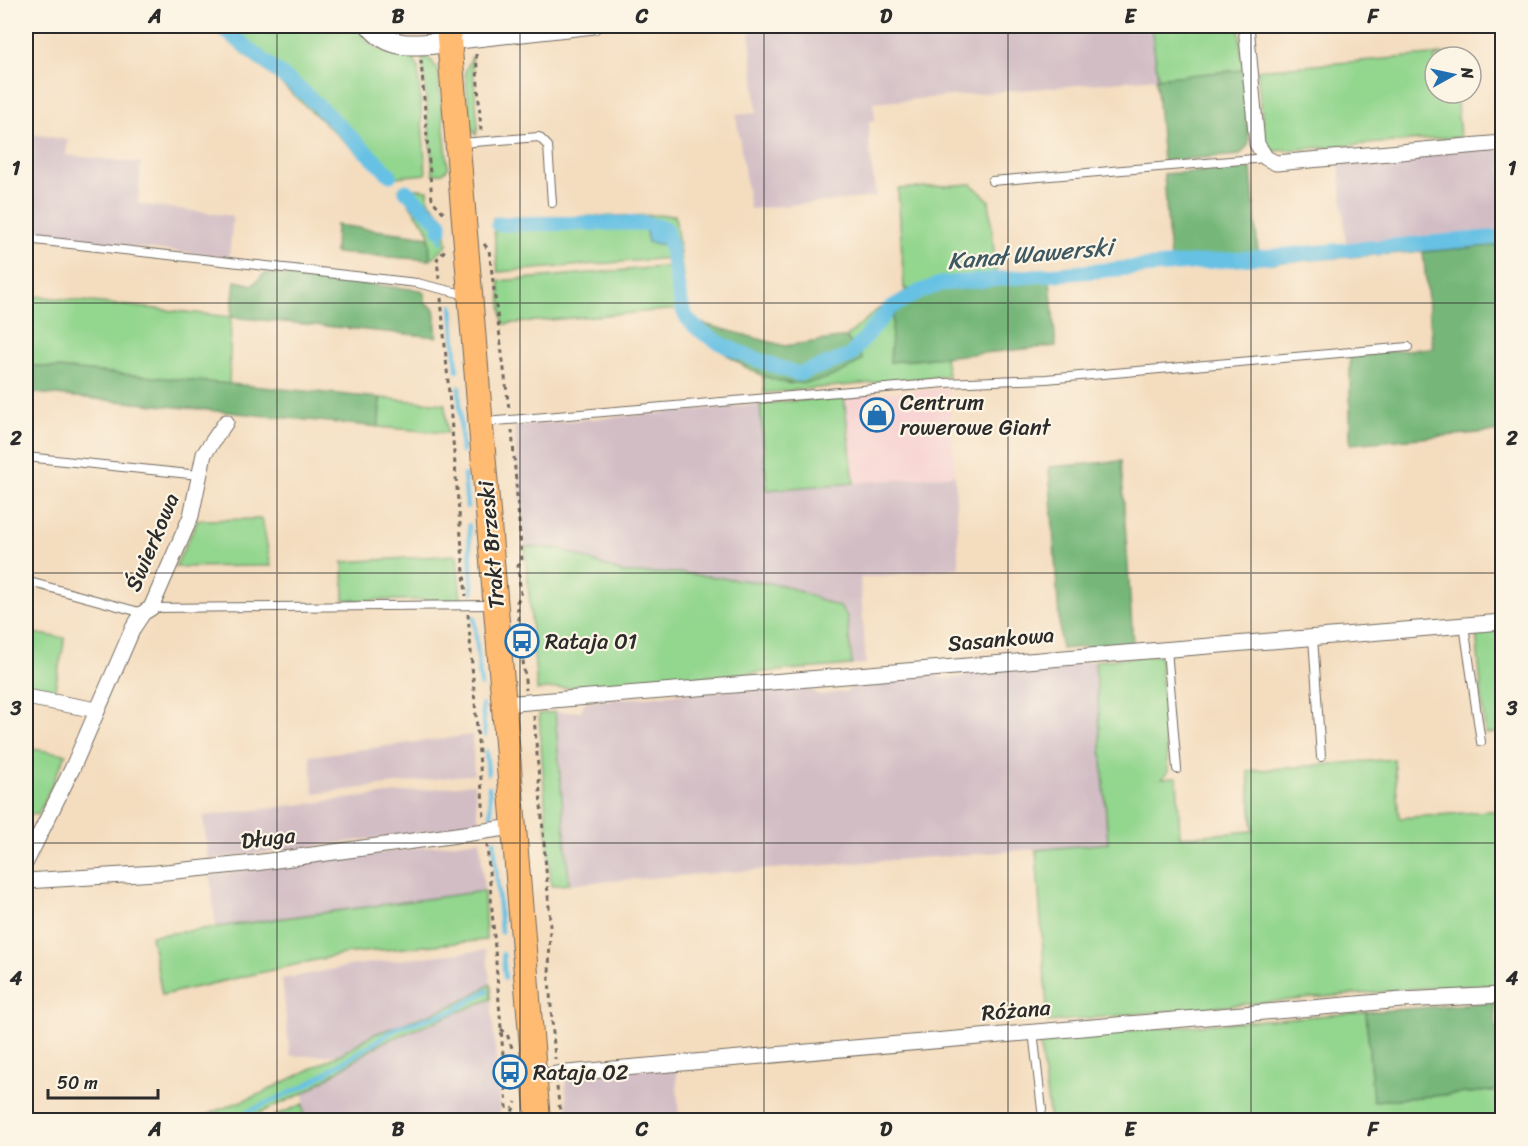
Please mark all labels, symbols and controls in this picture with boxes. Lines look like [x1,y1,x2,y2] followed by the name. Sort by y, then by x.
[147,0,162,34] text: A
[392,0,405,34] text: B
[635,0,649,34] text: C
[880,0,893,34] text: D
[1124,0,1137,34] text: E
[1367,0,1380,34] text: F
[1423,45,1483,105] north arrow
[1452,64,1483,81] text: N
[12,151,21,186] text: 1
[1508,151,1517,186] text: 1
[946,225,1119,282] water label: Kanał Wawerski
[900,383,1052,447] place label: Centrum rowerowe Giant
[859,397,895,433] shop icon: Centrum rowerowe Giant
[9,421,22,456] text: 2
[1505,421,1518,456] text: 2
[466,479,516,611] street label: Trakt Brzeski
[114,486,190,598] street label: Świerkowa
[946,615,1056,663] street label: Sasankowa
[545,622,637,661] place label: Rataja 01
[504,623,540,659] bus stop icon: Rataja 01
[10,691,22,726] text: 3
[1506,691,1518,726] text: 3
[239,815,298,861] street label: Długa
[9,961,23,996] text: 4
[1505,961,1519,996] text: 4
[980,987,1053,1032] street label: Różana
[533,1053,629,1092] place label: Rataja 02
[492,1054,528,1090] bus stop icon: Rataja 02
[48,1062,158,1100] scale bar
[57,1067,98,1099] text: 50 m
[147,1112,162,1146] text: A
[392,1112,405,1146] text: B
[635,1112,649,1146] text: C
[880,1112,893,1146] text: D
[1124,1112,1137,1146] text: E
[1367,1112,1380,1146] text: F

